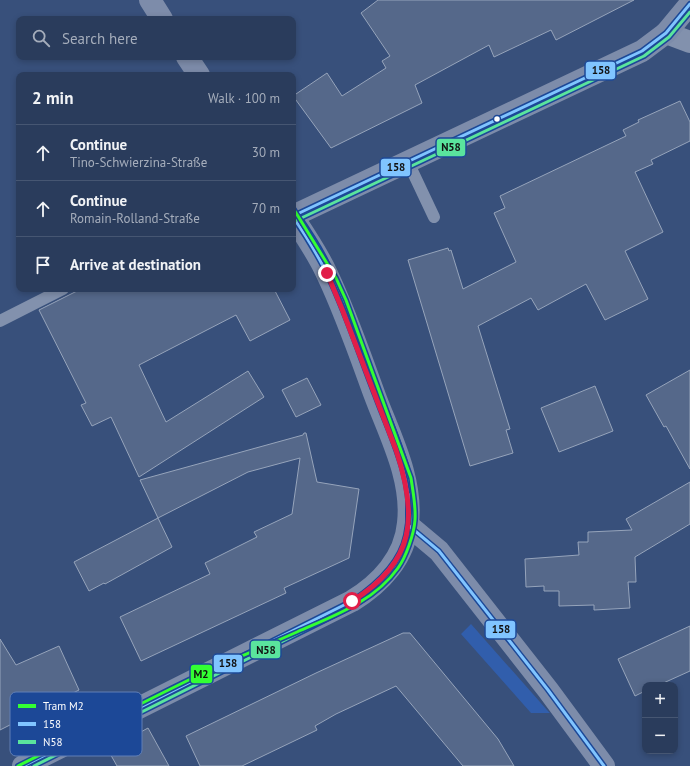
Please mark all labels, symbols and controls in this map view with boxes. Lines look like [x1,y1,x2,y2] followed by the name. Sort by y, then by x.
[16,16,296,60] search box
[30,27,52,49] icon: search
[62,29,138,48] text: Search here
[585,61,616,80] line badge: 158
[592,63,610,77] text: 158
[32,87,73,109] text: 2 min
[208,90,280,107] text: Walk · 100 m
[492,114,502,124] unlabelled marker
[70,135,127,154] text: Continue
[436,138,466,157] line badge: N58
[441,140,461,154] text: N58
[32,142,54,164] icon: ahead
[252,144,280,161] text: 30 m
[70,154,207,171] text: Tino-Schwierzina-Straße
[380,158,411,177] line badge: 158
[387,160,405,174] text: 158
[70,191,127,210] text: Continue
[32,198,54,220] icon: ahead
[252,200,280,217] text: 70 m
[70,210,200,227] text: Romain-Rolland-Straße
[32,254,54,276] icon: arrive
[70,255,201,274] text: Arrive at destination
[318,264,336,282] route end
[343,592,361,610] route start
[485,620,516,639] line badge: 158
[492,622,510,636] text: 158
[250,640,281,659] line badge: N58
[256,643,276,657] text: N58
[213,654,243,673] line badge: 158
[219,656,237,670] text: 158
[190,664,213,684] line badge: M2
[193,667,209,681] text: M2
[642,682,678,754] map controls
[642,682,678,718] button: +
[10,692,142,756] legend
[43,699,84,713] text: Tram M2
[43,717,61,731] text: 158
[642,718,678,754] button: −
[43,735,62,749] text: N58

